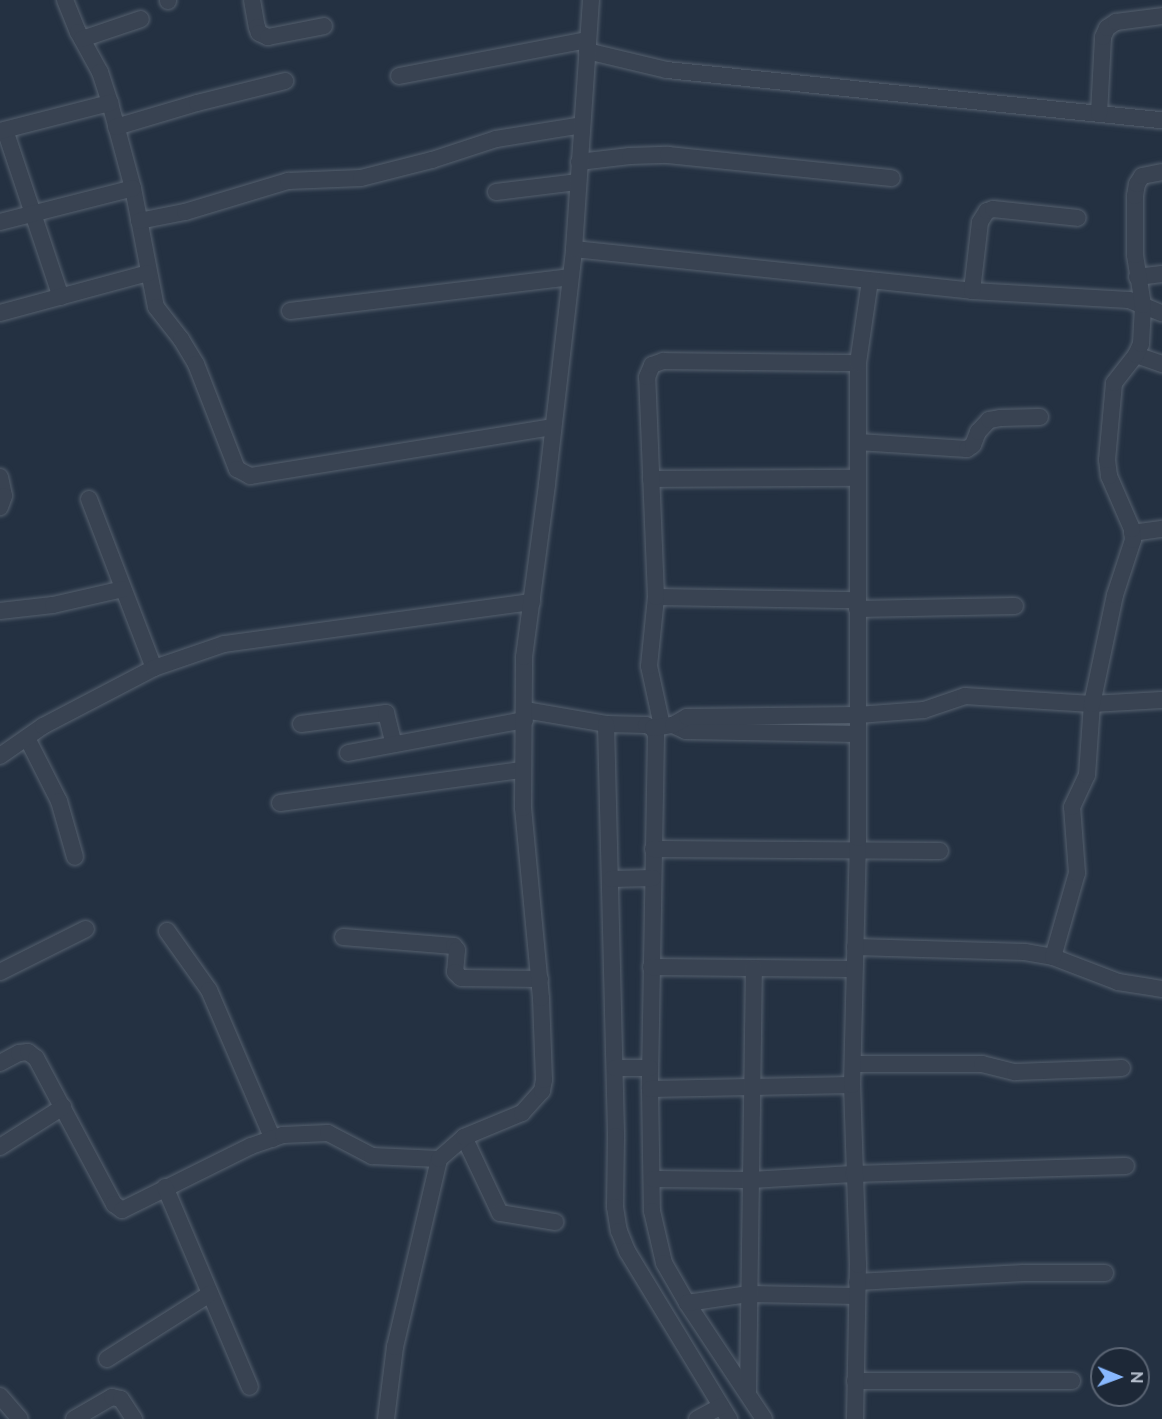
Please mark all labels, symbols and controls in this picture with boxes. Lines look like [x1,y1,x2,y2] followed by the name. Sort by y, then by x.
[1090,1347,1150,1407] north arrow
[1127,1371,1146,1384] text: N

